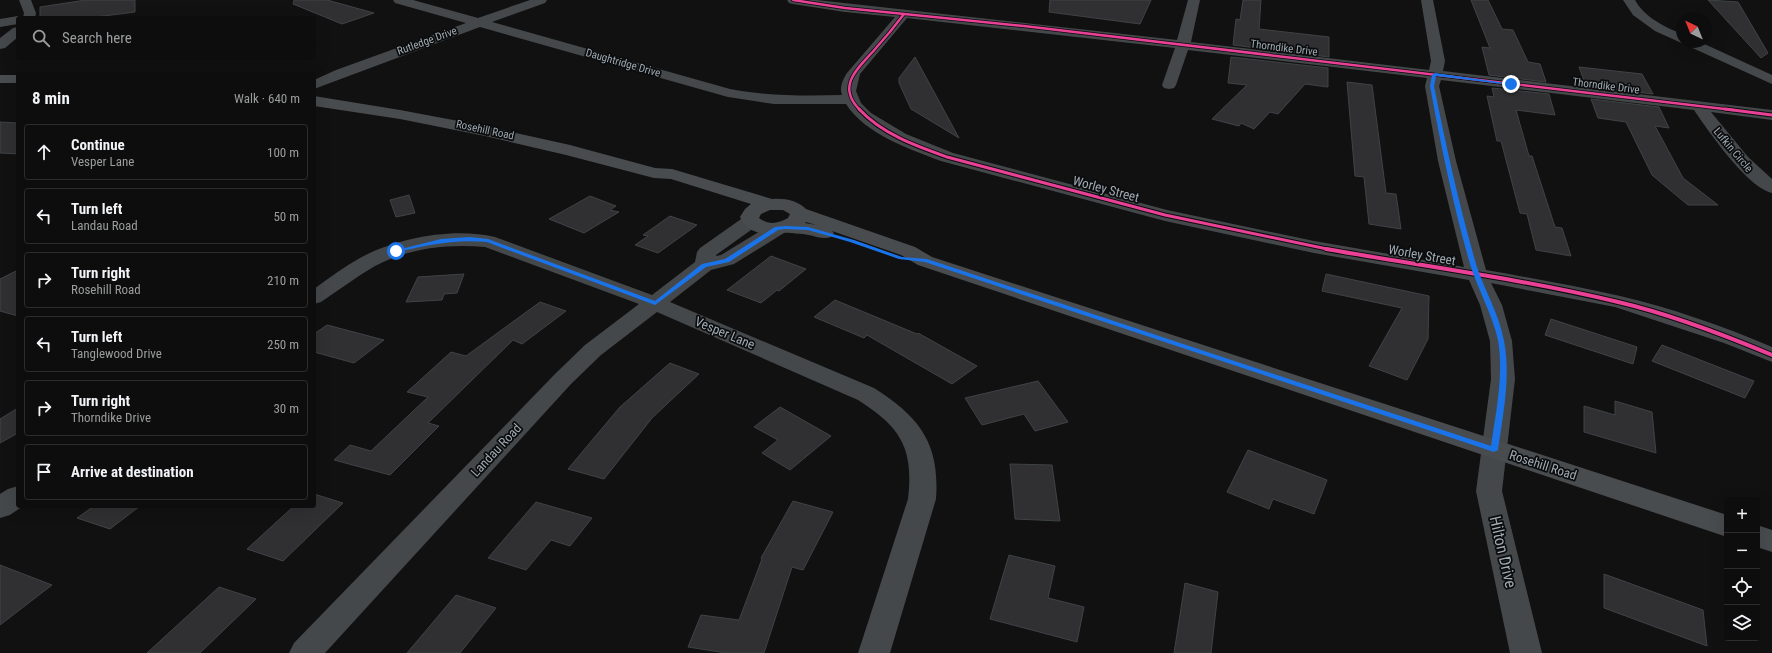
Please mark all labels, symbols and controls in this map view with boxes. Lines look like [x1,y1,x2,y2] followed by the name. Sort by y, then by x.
[1676,12,1712,48] north arrow
[16,16,316,60] search box
[395,24,459,58] street label: Rutledge Drive
[30,27,52,49] icon: search
[62,29,132,47] text: Search here
[1250,37,1318,59] street label: Thorndike Drive
[584,46,662,80] street label: Daughtridge Drive
[1502,75,1520,93] route end
[1572,75,1640,97] street label: Thorndike Drive
[32,88,70,108] text: 8 min
[234,91,300,106] text: Walk · 640 m
[455,118,515,142] street label: Rosehill Road
[1711,125,1755,175] street label: Lufkin Circle
[71,136,125,154] text: Continue
[33,141,55,163] icon: ahead
[267,145,299,160] text: 100 m
[71,154,134,169] text: Vesper Lane
[1071,173,1141,205] street label: Worley Street
[71,200,122,218] text: Turn left
[33,205,55,227] icon: left
[273,209,299,224] text: 50 m
[71,218,138,233] text: Landau Road
[387,242,405,260] route start
[1387,242,1457,268] street label: Worley Street
[71,264,130,282] text: Turn right
[33,269,55,291] icon: right
[267,273,299,288] text: 210 m
[71,282,141,297] text: Rosehill Road
[693,314,757,352] street label: Vesper Lane
[71,328,122,346] text: Turn left
[33,333,55,355] icon: left
[267,337,299,352] text: 250 m
[71,346,162,361] text: Tanglewood Drive
[71,392,130,410] text: Turn right
[33,397,55,419] icon: right
[273,401,299,416] text: 30 m
[71,410,151,425] text: Thorndike Drive
[468,420,524,480] street label: Landau Road
[1508,447,1578,483] street label: Rosehill Road
[33,461,55,483] icon: arrive
[71,463,194,481] text: Arrive at destination
[1724,497,1760,641] map controls
[1724,497,1760,533] button: +
[1486,514,1520,590] street label: Hilton Drive
[1724,533,1760,569] button: −
[1724,569,1760,605] button: locate
[1724,605,1760,641] button: layers

